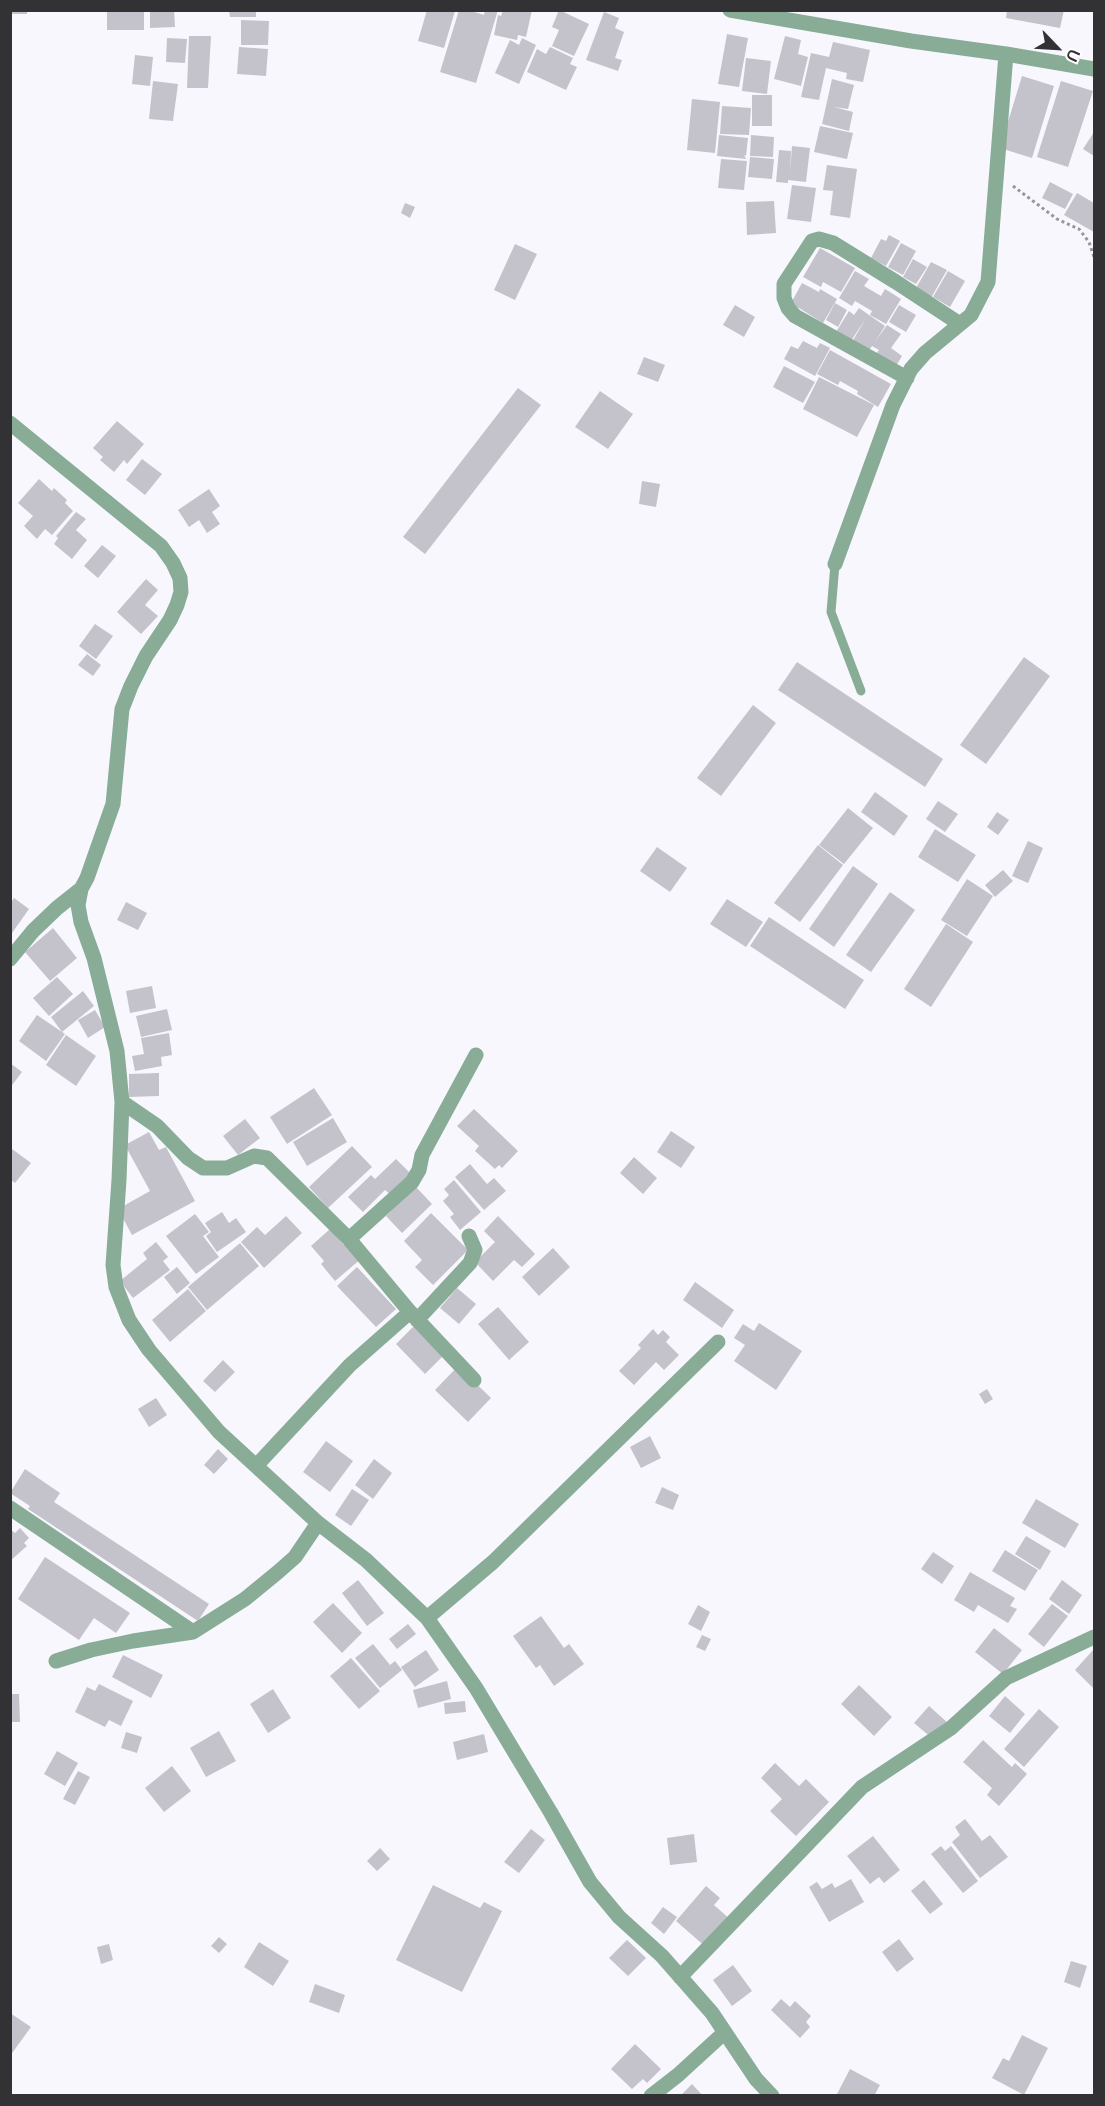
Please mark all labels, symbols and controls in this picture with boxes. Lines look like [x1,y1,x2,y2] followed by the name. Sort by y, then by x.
[1027,18,1087,78] north arrow
[1062,46,1085,65] text: U

